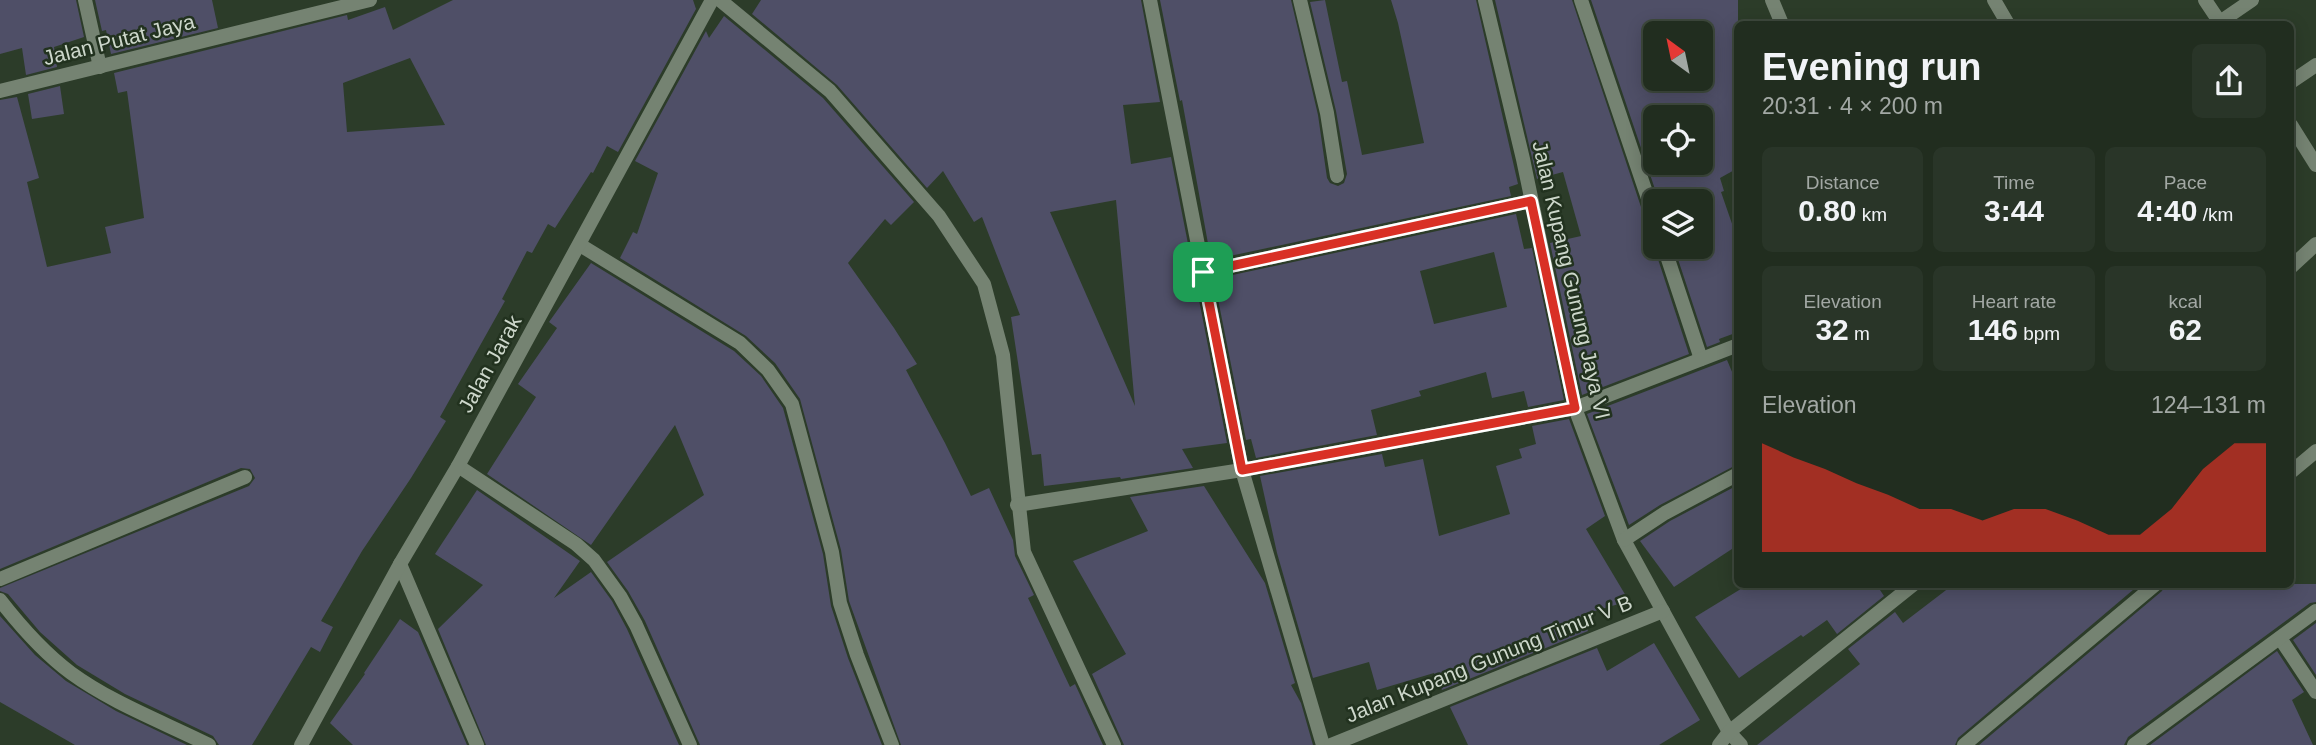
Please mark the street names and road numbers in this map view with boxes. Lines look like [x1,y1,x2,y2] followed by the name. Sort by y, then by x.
[41,9,197,69] street label: Jalan Putat Jaya
[1528,139,1615,421] street label: Jalan Kupang Gunung Jaya VI
[453,311,526,416] street label: Jalan Jarak
[1342,590,1635,727] street label: Jalan Kupang Gunung Timur V B

